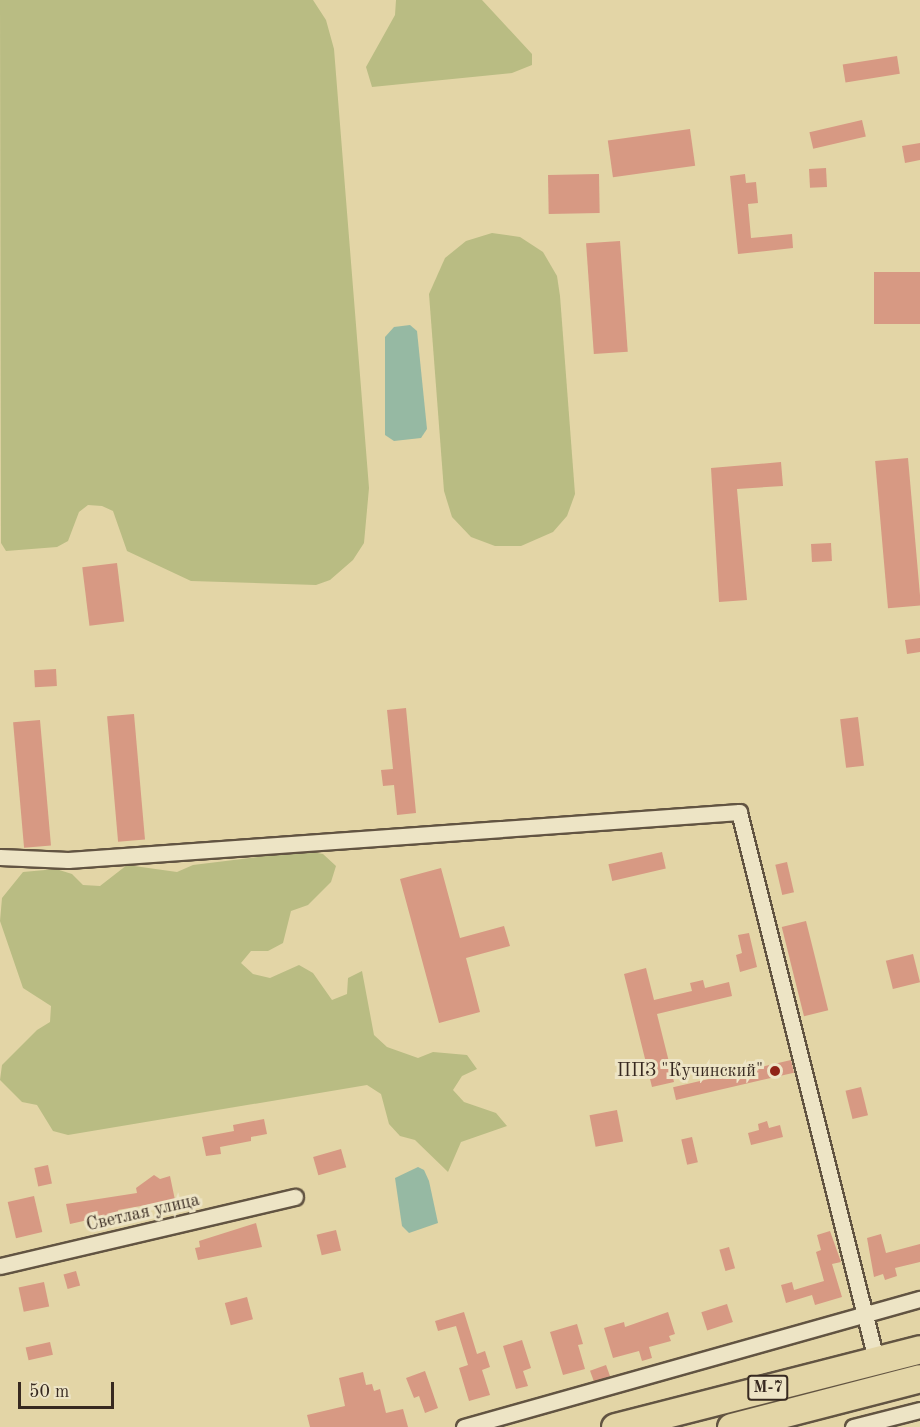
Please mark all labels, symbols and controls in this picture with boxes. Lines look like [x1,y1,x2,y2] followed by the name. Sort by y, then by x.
[617,1060,763,1082] place label: ППЗ "Кучинский"
[768,1064,782,1078] marker: ППЗ "Кучинский"
[84,1189,202,1237] street label: Светлая улица
[21,1370,117,1408] scale bar
[747,1375,789,1401] road number: М-7
[29,1383,69,1401] text: 50 m

